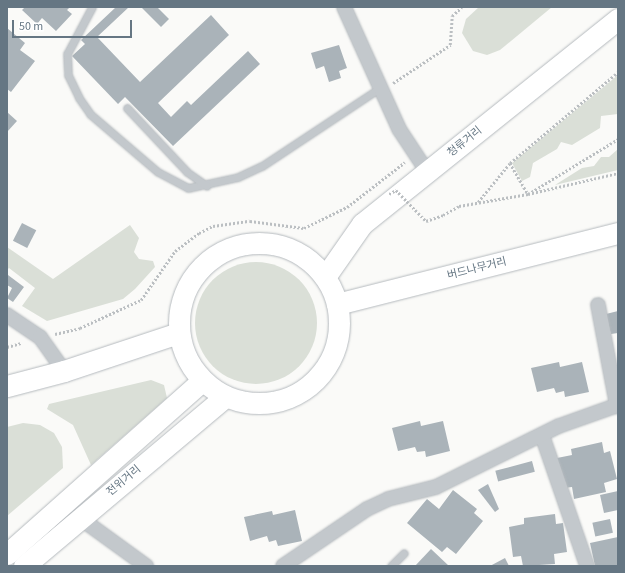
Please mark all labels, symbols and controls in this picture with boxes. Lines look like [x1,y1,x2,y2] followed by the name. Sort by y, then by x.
[14,12,134,38] scale bar
[19,18,43,35] text: 50 m
[445,124,485,160] street label: 청류거리
[446,255,508,283] street label: 버드나무거리
[104,463,144,499] street label: 전위거리

